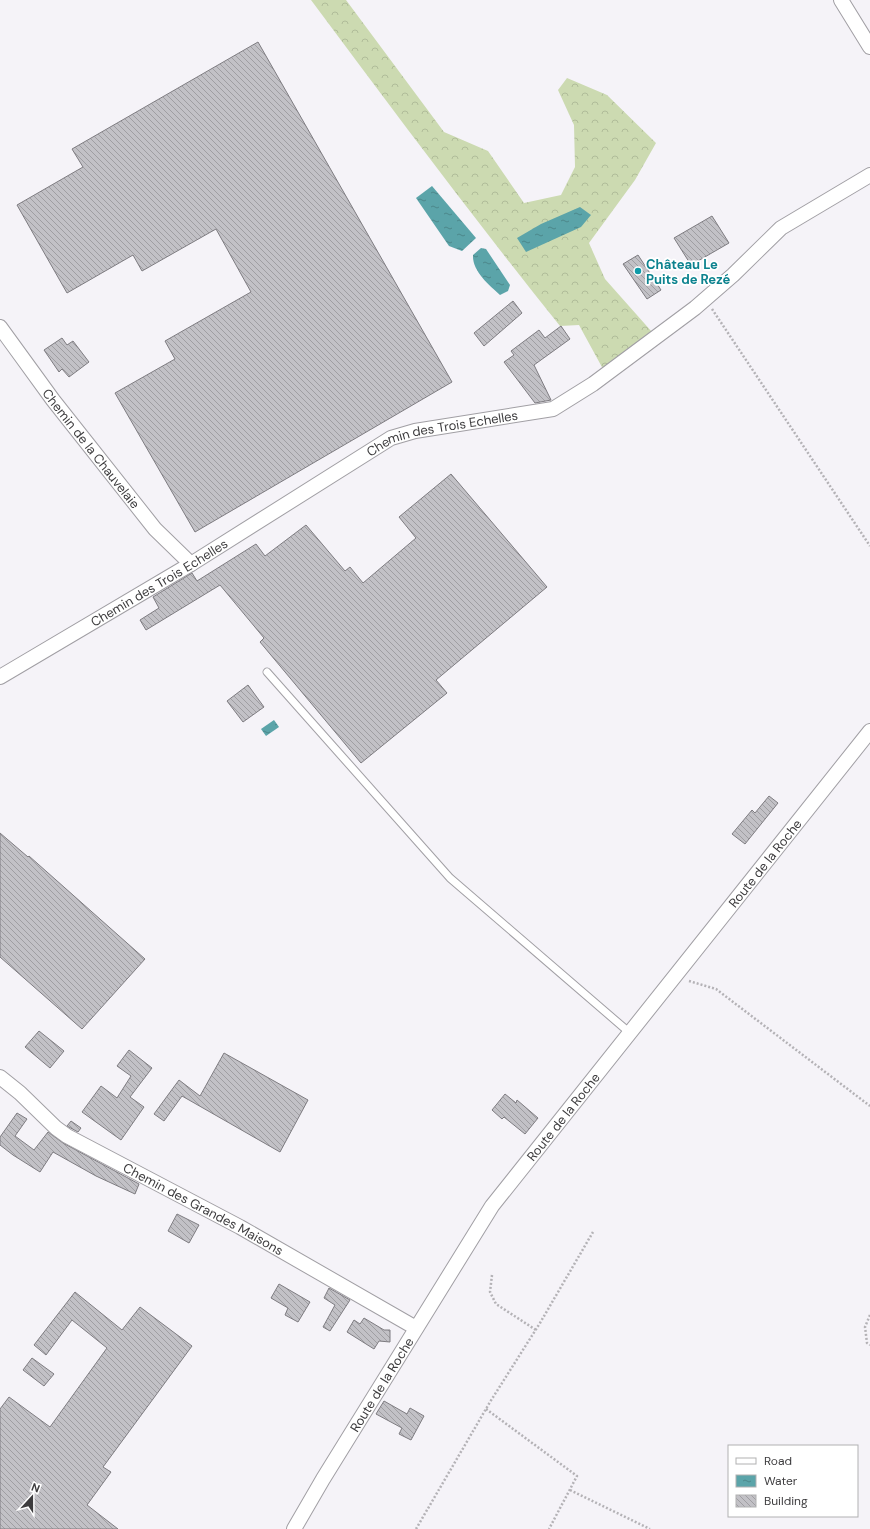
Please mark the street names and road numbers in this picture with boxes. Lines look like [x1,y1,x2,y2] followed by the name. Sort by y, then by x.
[39,385,144,512] street label: Chemin de la Chauvelaie
[363,406,519,460] street label: Chemin des Trois Echelles
[87,535,231,630] street label: Chemin des Trois Echelles
[724,816,805,911] street label: Route de la Roche
[523,1069,603,1164] street label: Route de la Roche
[120,1159,287,1259] street label: Chemin des Grandes Maisons
[346,1334,417,1435] street label: Route de la Roche

